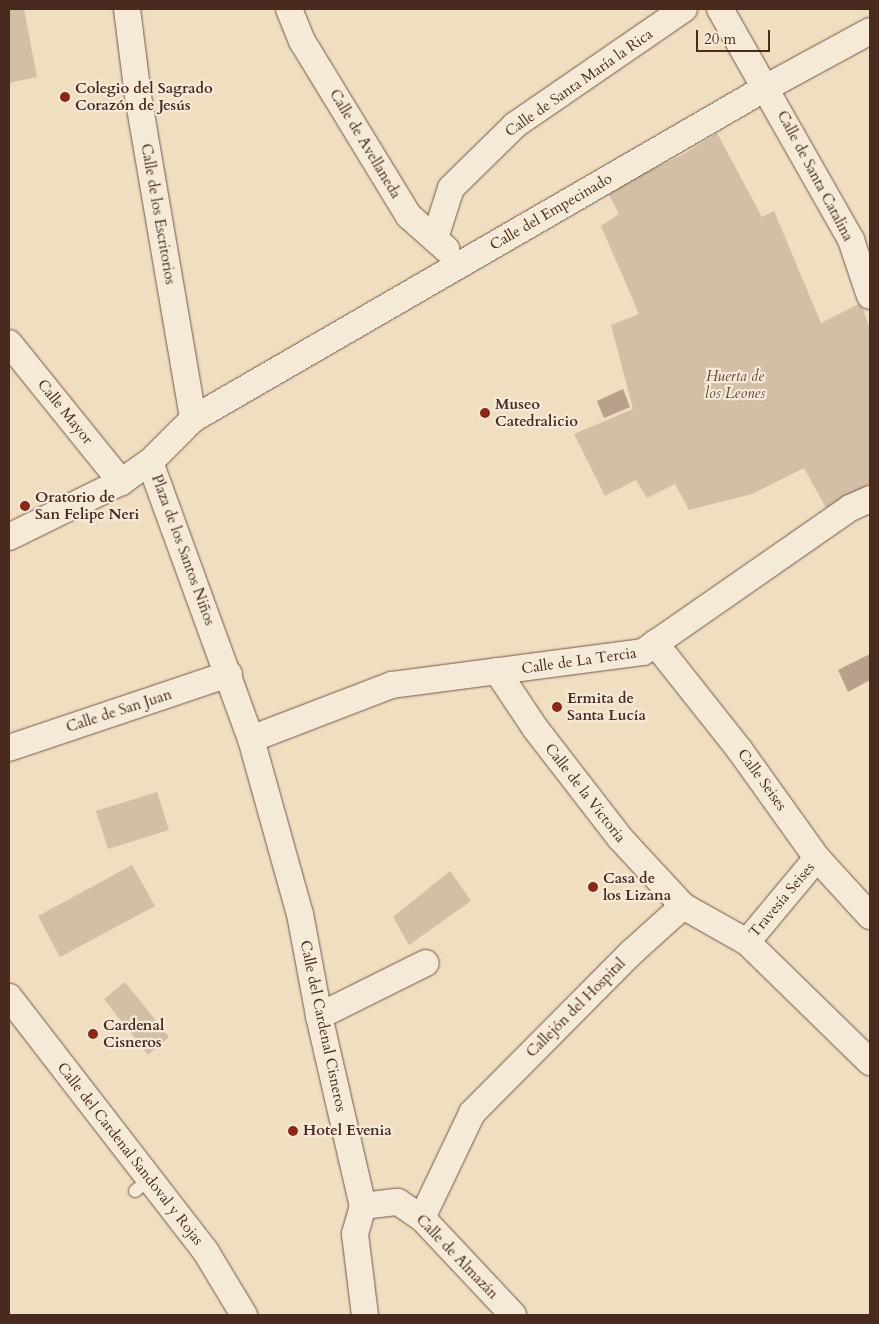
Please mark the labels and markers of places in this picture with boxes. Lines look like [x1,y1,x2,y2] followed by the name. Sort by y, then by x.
[75,79,213,114] place label: Colegio del Sagrado Corazón de Jesús
[59,91,71,103] marker: Colegio del Sagrado Corazón de Jesús
[495,395,578,430] place label: Museo Catedralicio
[479,407,491,419] marker: Museo Catedralicio
[35,488,139,523] place label: Oratorio de San Felipe Neri
[19,500,31,512] marker: Oratorio de San Felipe Neri
[567,689,646,724] place label: Ermita de Santa Lucía
[551,701,563,713] marker: Ermita de Santa Lucía
[603,869,671,904] place label: Casa de los Lizana
[587,881,599,893] marker: Casa de los Lizana
[103,1016,164,1051] place label: Cardenal Cisneros
[87,1028,99,1040] marker: Cardenal Cisneros
[303,1122,392,1140] place label: Hotel Evenia
[287,1125,299,1137] marker: Hotel Evenia

